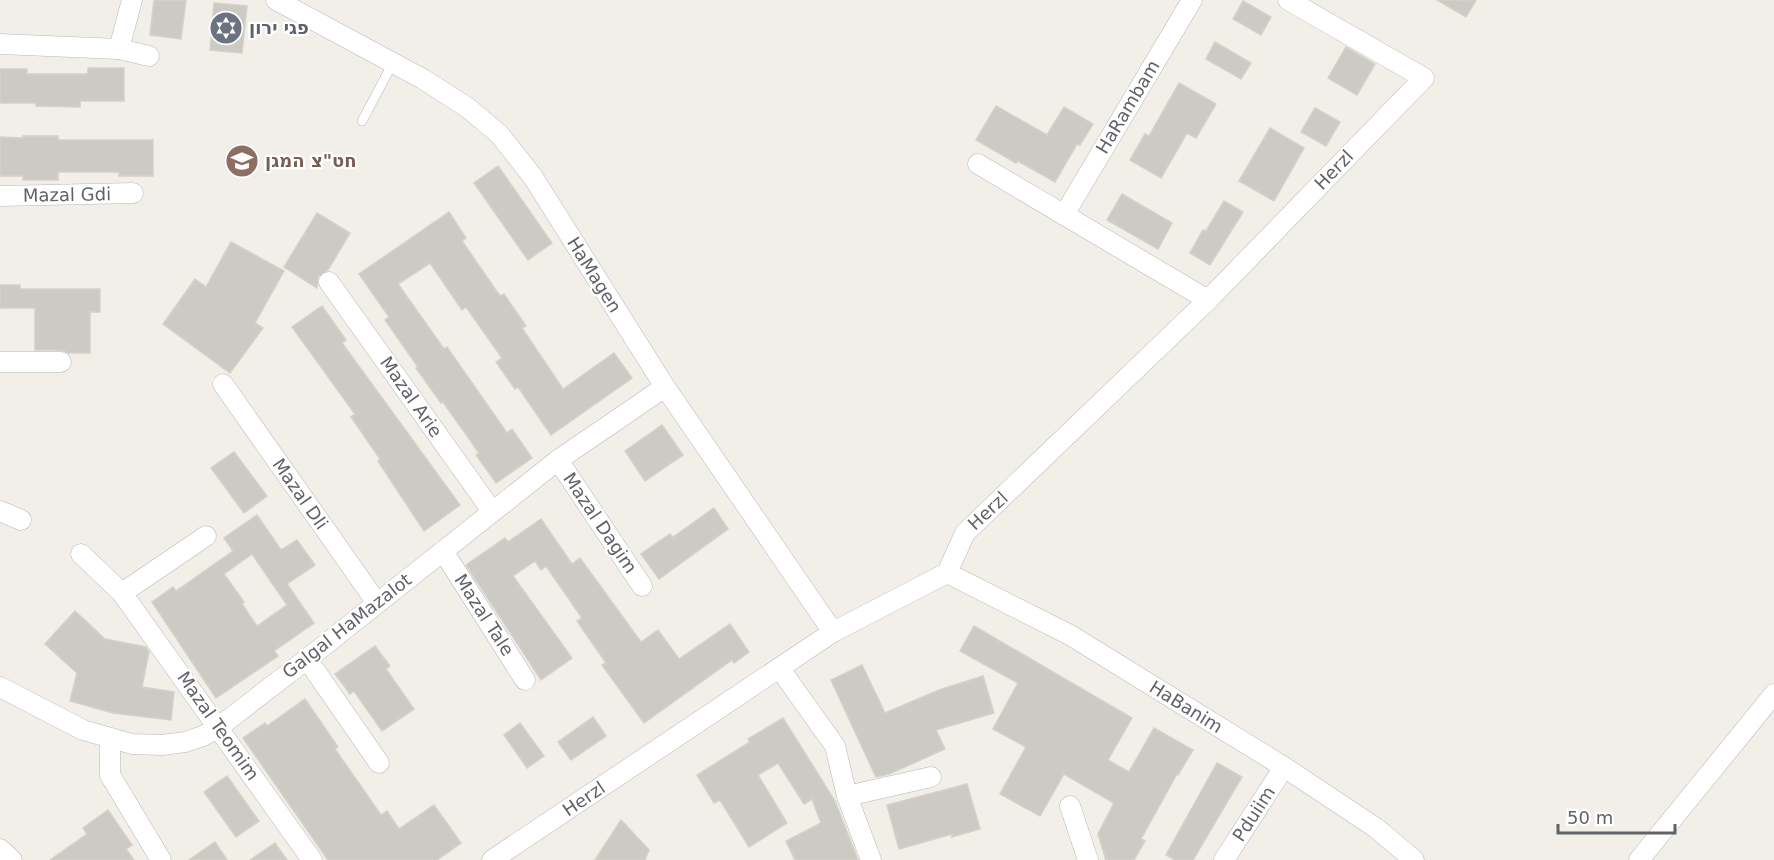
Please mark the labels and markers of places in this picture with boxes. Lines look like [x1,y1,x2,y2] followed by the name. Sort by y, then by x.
[208,10,244,46] synagogue icon: פגי ירון
[249,17,309,38] place label: פגי ירון
[224,143,260,179] school or university icon: חט"צ המגן
[265,150,357,171] place label: חט"צ המגן

